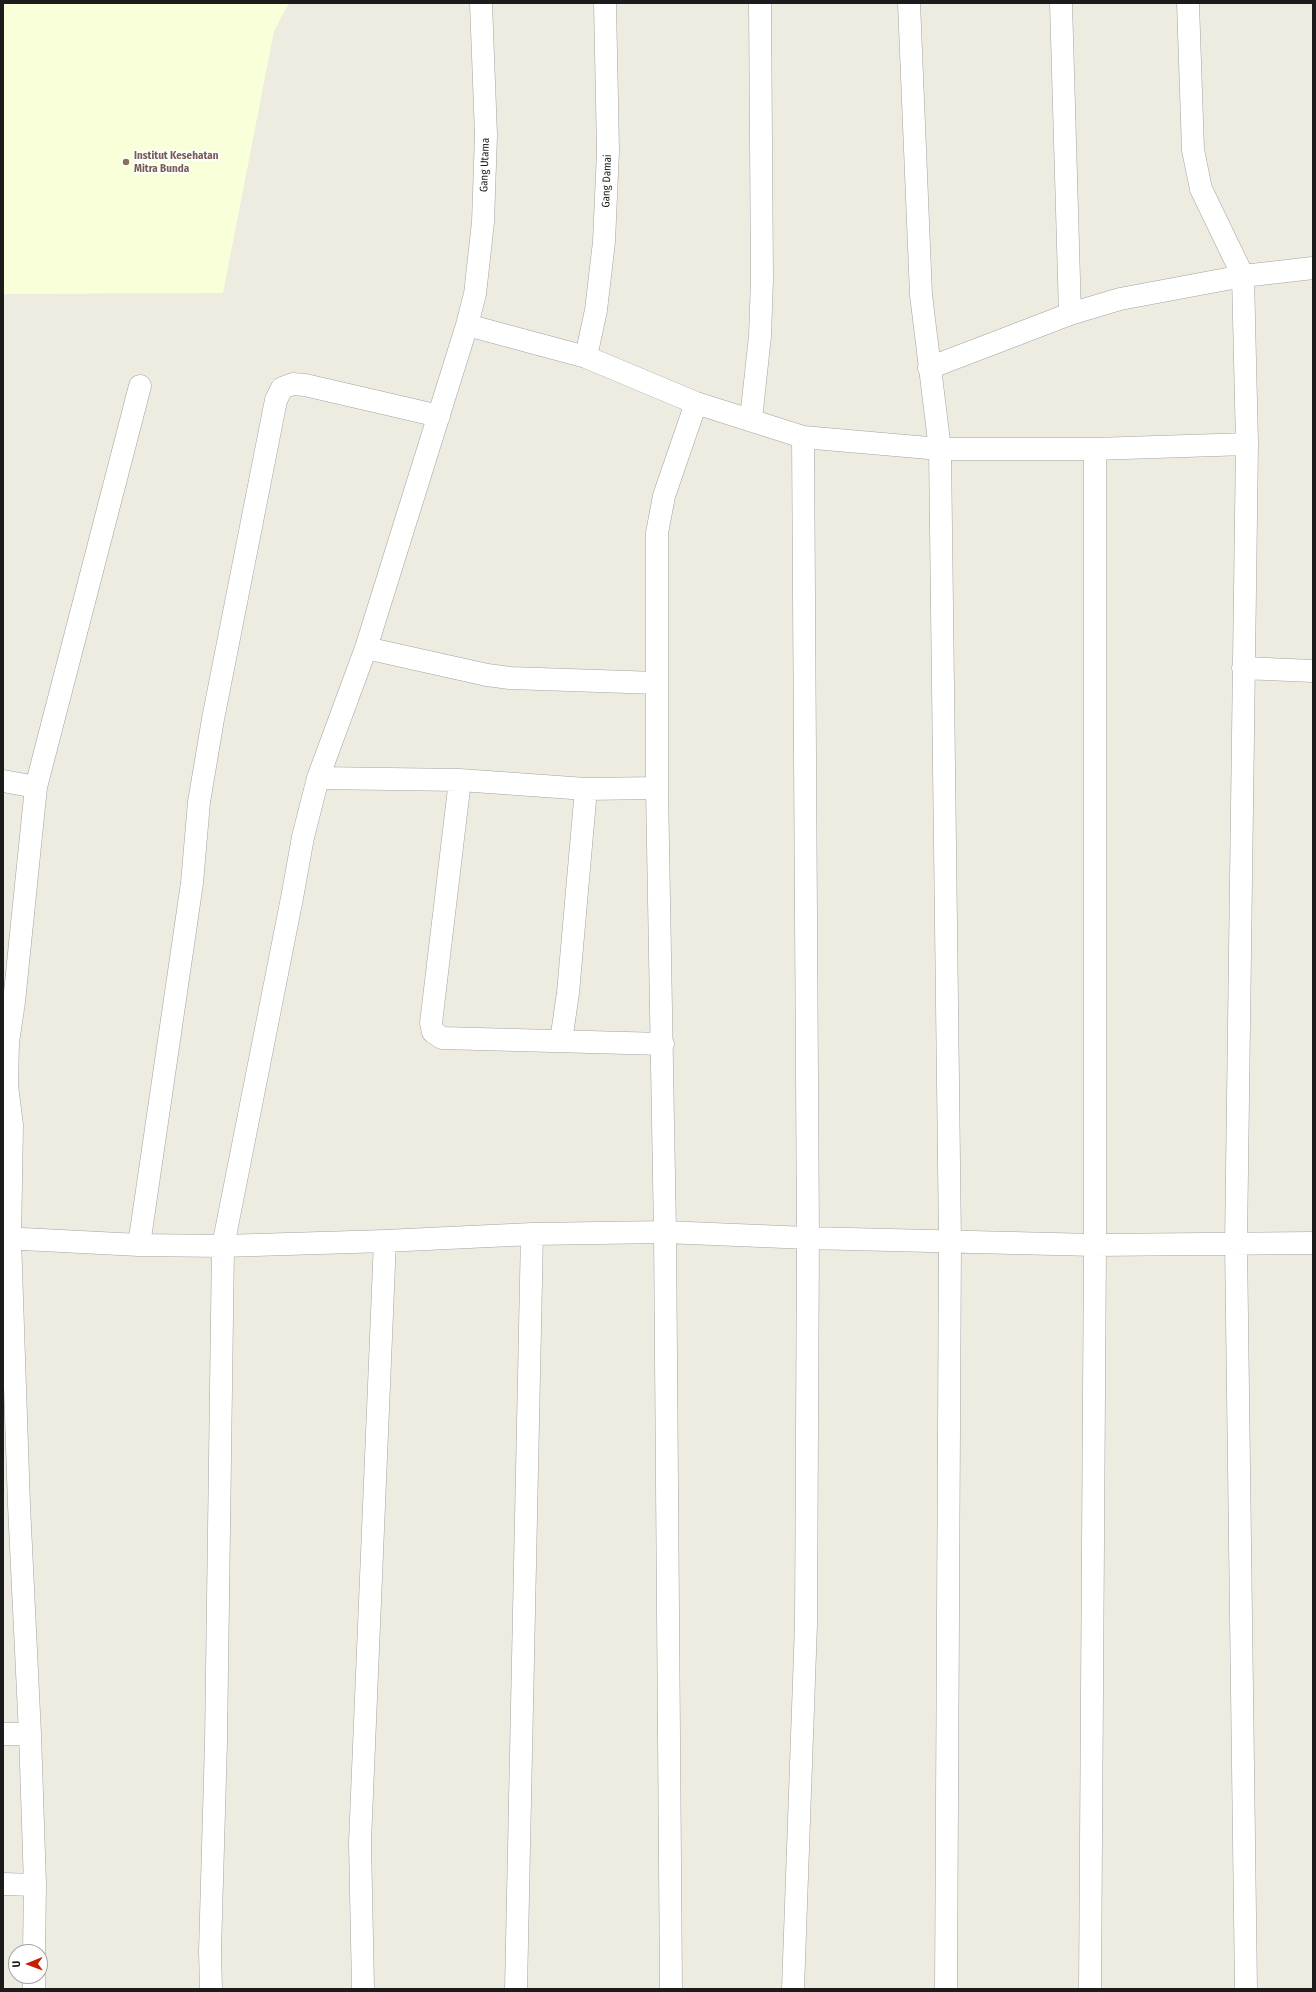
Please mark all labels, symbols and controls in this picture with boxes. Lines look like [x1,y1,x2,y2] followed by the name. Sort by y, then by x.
[477,138,493,192] street label: Gang Utama
[134,149,218,175] place label: Institut Kesehatan Mitra Bunda
[599,154,615,208] street label: Gang Damai
[121,157,131,167] marker: Institut Kesehatan Mitra Bunda
[8,1944,48,1984] north arrow
[10,1961,23,1968] text: U

